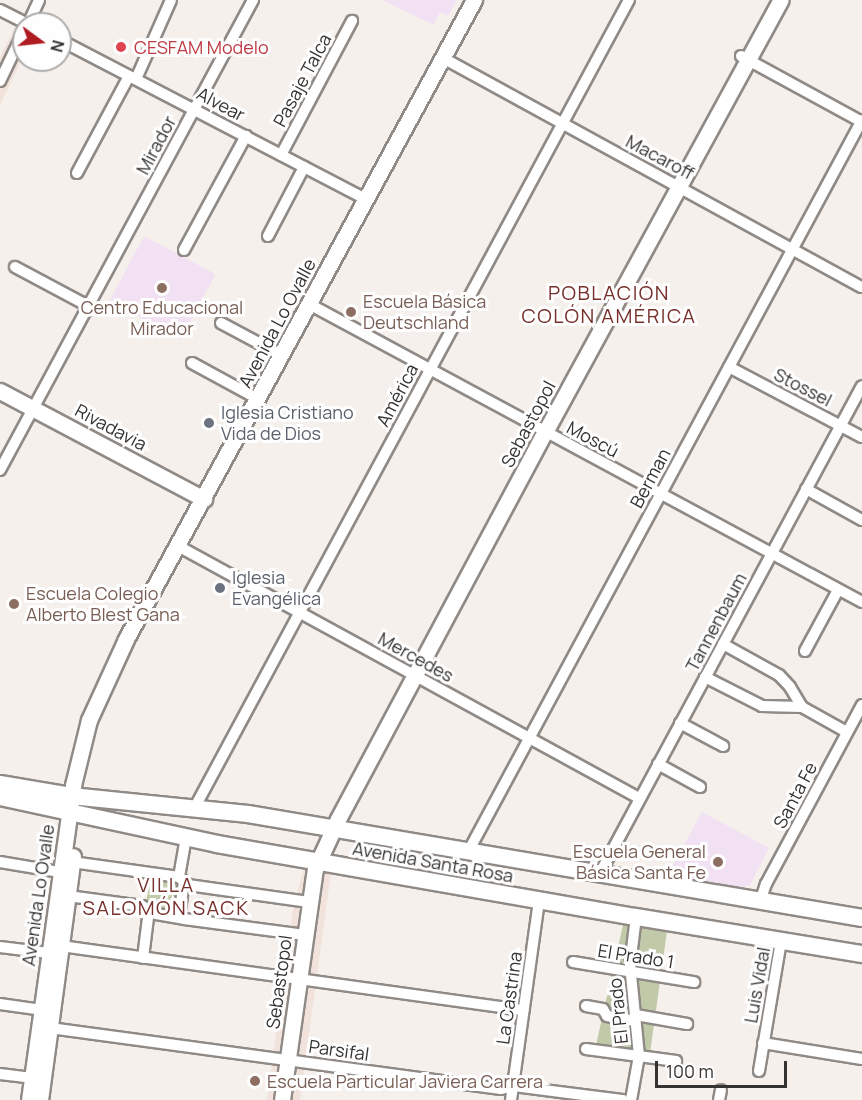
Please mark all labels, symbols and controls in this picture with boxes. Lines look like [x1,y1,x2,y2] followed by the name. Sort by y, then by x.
[12,12,72,72] north arrow
[268,30,336,130] street label: Pasaje Talca
[134,36,269,58] place label: CESFAM Modelo
[45,38,70,55] text: N
[112,38,130,56] marker: CESFAM Modelo
[193,82,249,126] street label: Alvear
[132,112,180,178] street label: Mirador
[622,130,698,184] street label: Macaroff
[234,255,320,391] street label: Avenida Lo Ovalle
[522,280,696,327] district label: POBLACIÓN COLÓN AMÉRICA
[155,281,169,295] marker: Centro Educacional Mirador
[363,291,486,334] place label: Escuela Básica Deutschland
[81,297,243,340] place label: Centro Educacional Mirador
[344,305,358,319] marker: Escuela Básica Deutschland
[372,360,422,430] street label: América
[770,363,836,411] street label: Stossel
[496,377,560,471] street label: Sebastopol
[72,399,150,455] street label: Rivadavia
[221,402,354,444] place label: Iglesia Cristiano Vida de Dios
[202,416,216,430] marker: Iglesia Cristiano Vida de Dios
[563,416,623,462] street label: Moscú
[625,445,675,511] street label: Berman
[232,567,321,610] place label: Iglesia Evangélica
[681,569,751,675] street label: Tannenbaum
[213,581,227,595] marker: Iglesia Evangélica
[26,583,180,626] place label: Escuela Colegio Alberto Blest Gana
[7,597,21,611] marker: Escuela Colegio Alberto Blest Gana
[375,627,457,687] street label: Mercedes
[769,758,821,832] street label: Santa Fe
[17,823,59,967] street label: Avenida Lo Ovalle
[351,837,515,887] street label: Avenida Santa Rosa
[573,841,706,884] place label: Escuela General Básica Santa Fe
[711,855,725,869] marker: Escuela General Básica Santa Fe
[82,872,250,919] district label: VILLA SALOMÓN SACK
[262,934,296,1030] street label: Sebastopol
[596,939,676,973] street label: El Prado 1
[740,945,774,1025] street label: Luis Vidal
[492,950,526,1046] street label: La Castrina
[604,977,632,1045] street label: El Prado
[308,1035,370,1065] street label: Parsifal
[658,1049,790,1087] scale bar
[666,1059,714,1083] text: 100 m
[267,1070,543,1092] place label: Escuela Particular Javiera Carrera
[248,1074,262,1088] marker: Escuela Particular Javiera Carrera

